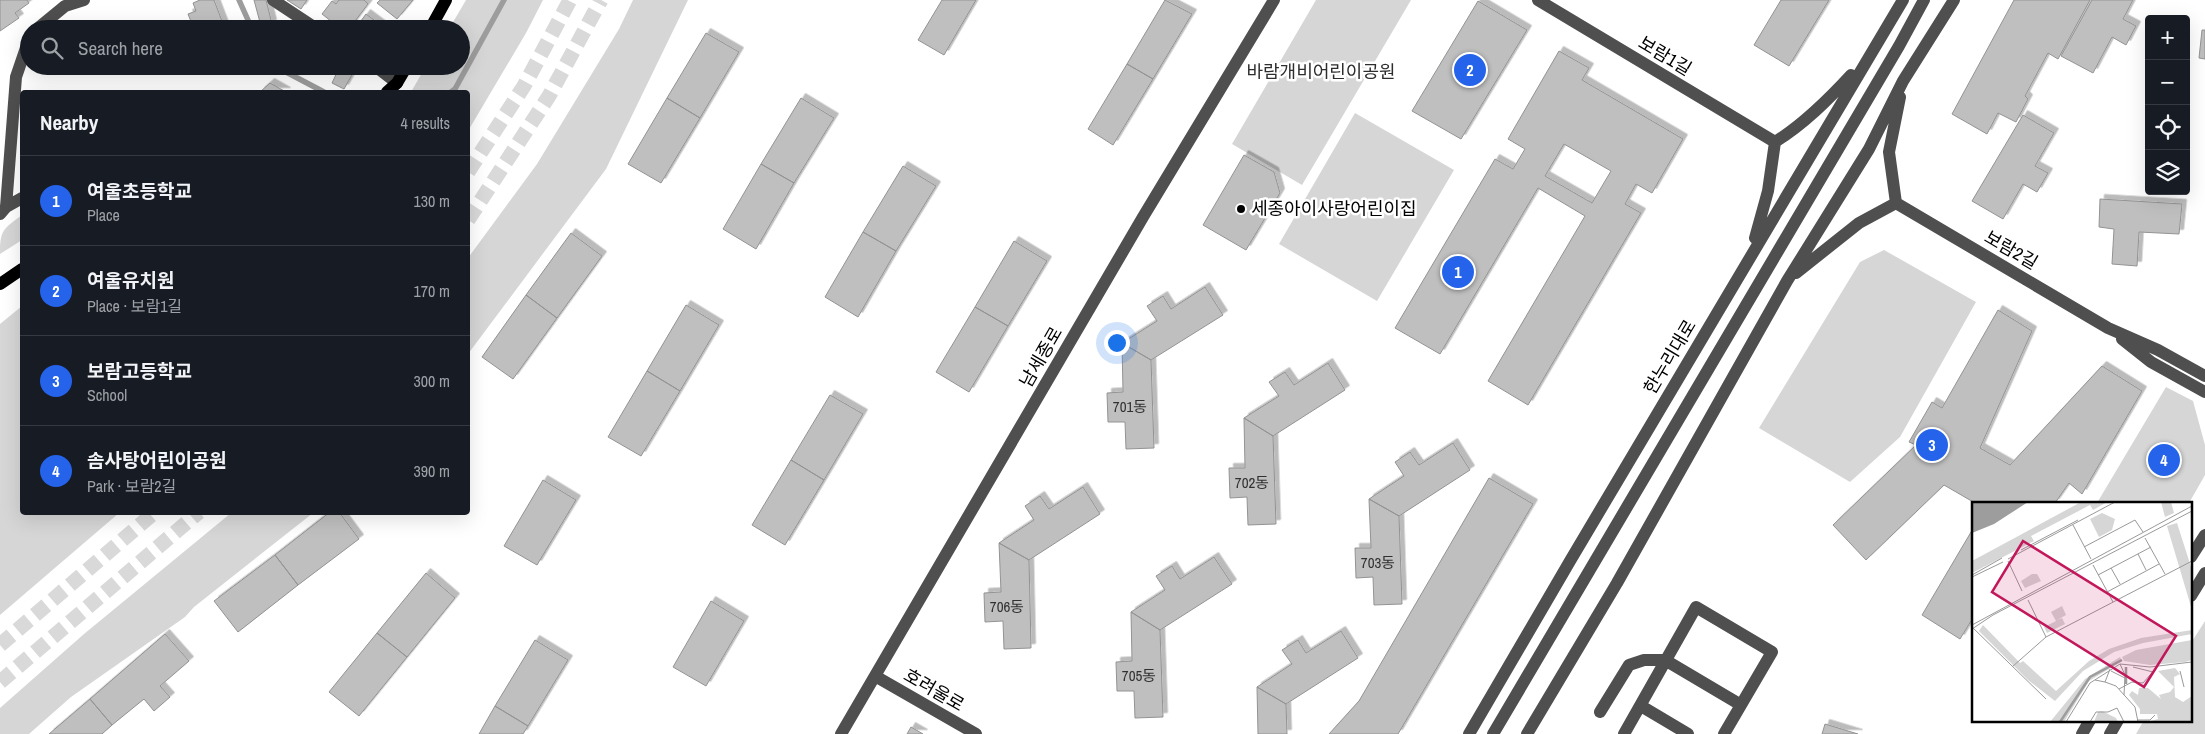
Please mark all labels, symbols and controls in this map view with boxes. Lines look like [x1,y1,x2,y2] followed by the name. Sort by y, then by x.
[2145,15,2190,195] map controls
[2145,15,2190,60] button: +
[20,20,470,75] search box
[1634,30,1697,81] street label: 보람1길
[38,34,66,62] icon: search
[78,35,163,61] text: Search here
[1454,51,1486,89] pin: 2
[1246,59,1396,84] park label: 바람개비어린이공원
[2145,60,2190,105] button: −
[2145,105,2190,150] button: locate
[40,108,98,137] text: Nearby
[400,112,450,134] text: 4 results
[2145,150,2190,195] button: layers
[87,178,192,204] text: 여울초등학교
[52,190,60,212] text: 1
[414,190,450,212] text: 130 m
[1251,196,1417,221] place label: 세종아이사랑어린이집
[1235,203,1247,215] marker: 세종아이사랑어린이집
[87,204,120,226] text: Place
[1980,224,2043,275] street label: 보람2길
[1442,253,1474,291] pin: 1
[87,267,174,293] text: 여울유치원
[52,280,60,302] text: 2
[414,280,450,302] text: 170 m
[87,295,182,317] text: Place · 보람1길
[1638,315,1702,399] street label: 한누리대로
[1013,322,1068,392] street label: 남세종로
[1104,330,1130,356] your location
[87,358,192,384] text: 보람고등학교
[52,370,60,392] text: 3
[414,370,450,392] text: 300 m
[87,384,127,406] text: School
[1113,396,1147,417] house number: 701동
[1916,426,1948,464] pin: 3
[2148,441,2180,479] pin: 4
[87,447,227,473] text: 솜사탕어린이공원
[52,460,60,482] text: 4
[414,460,450,482] text: 390 m
[1235,472,1269,493] house number: 702동
[87,475,176,497] text: Park · 보람2길
[1972,502,2192,722] inset map
[1361,552,1395,573] house number: 703동
[990,596,1024,617] house number: 706동
[899,662,969,717] street label: 호려울로
[1122,665,1156,686] house number: 705동

